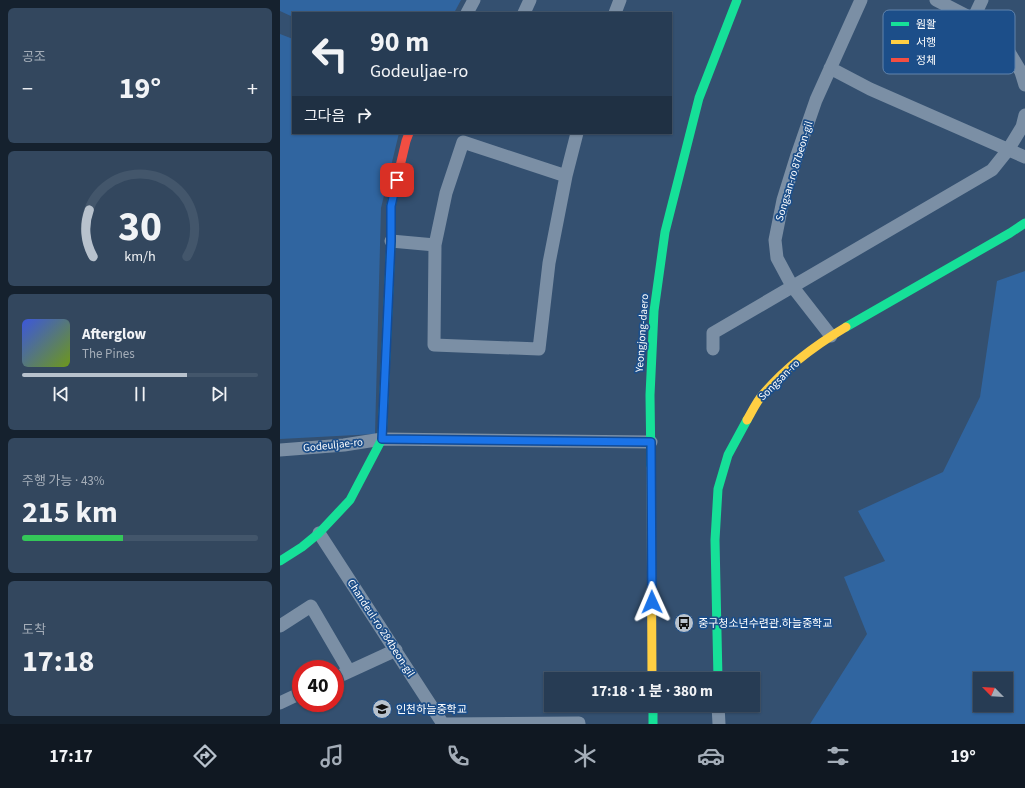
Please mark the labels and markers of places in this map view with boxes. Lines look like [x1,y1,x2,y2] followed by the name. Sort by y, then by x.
[380,163,414,197] pin
[673,612,695,634] bus stop icon: 중구청소년수련관.하늘중학교
[698,616,832,631] place label: 중구청소년수련관.하늘중학교
[371,698,393,720] school or university icon: 인천하늘중학교
[396,702,467,717] place label: 인천하늘중학교

